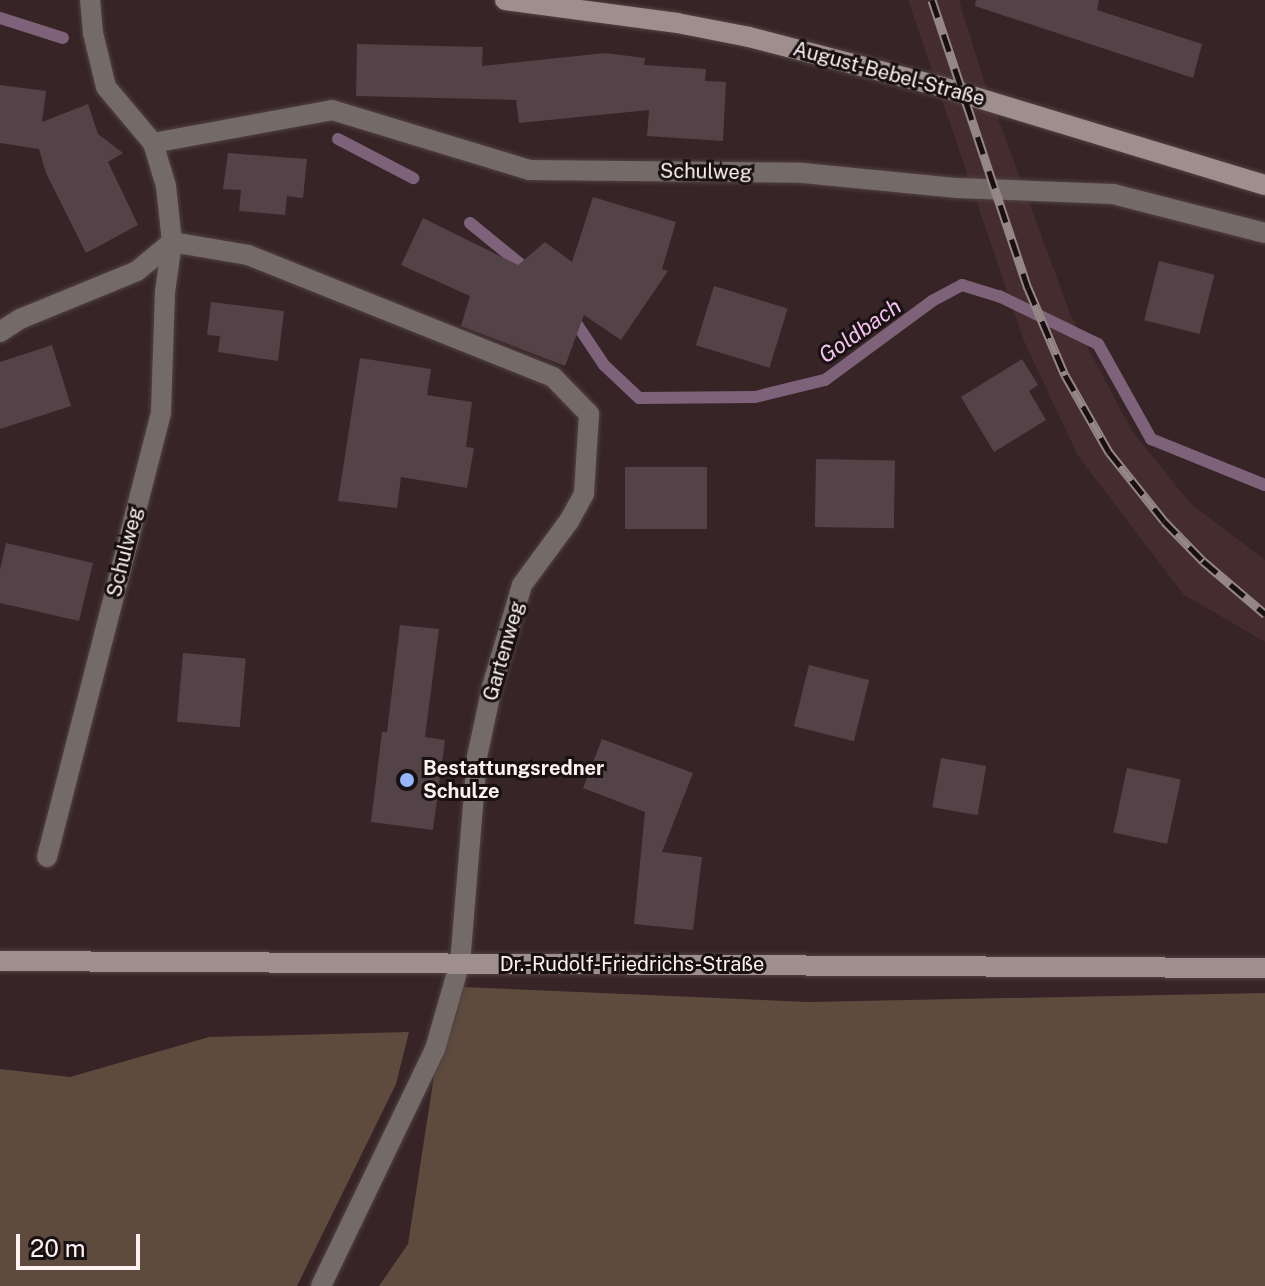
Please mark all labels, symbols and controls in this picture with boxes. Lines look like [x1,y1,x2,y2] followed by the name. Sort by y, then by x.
[791,37,987,111] street label: August-Bebel-Straße
[660,159,752,185] street label: Schulweg
[814,293,906,369] water label: Goldbach
[102,504,148,600] street label: Schulweg
[478,598,530,704] street label: Gartenweg
[423,756,604,803] place label: Bestattungsredner Schulze
[398,771,416,789] marker: Bestattungsredner Schulze
[500,952,764,976] street label: Dr.-Rudolf-Friedrichs-Straße
[20,1218,144,1268] scale bar
[30,1234,86,1262] text: 20 m

